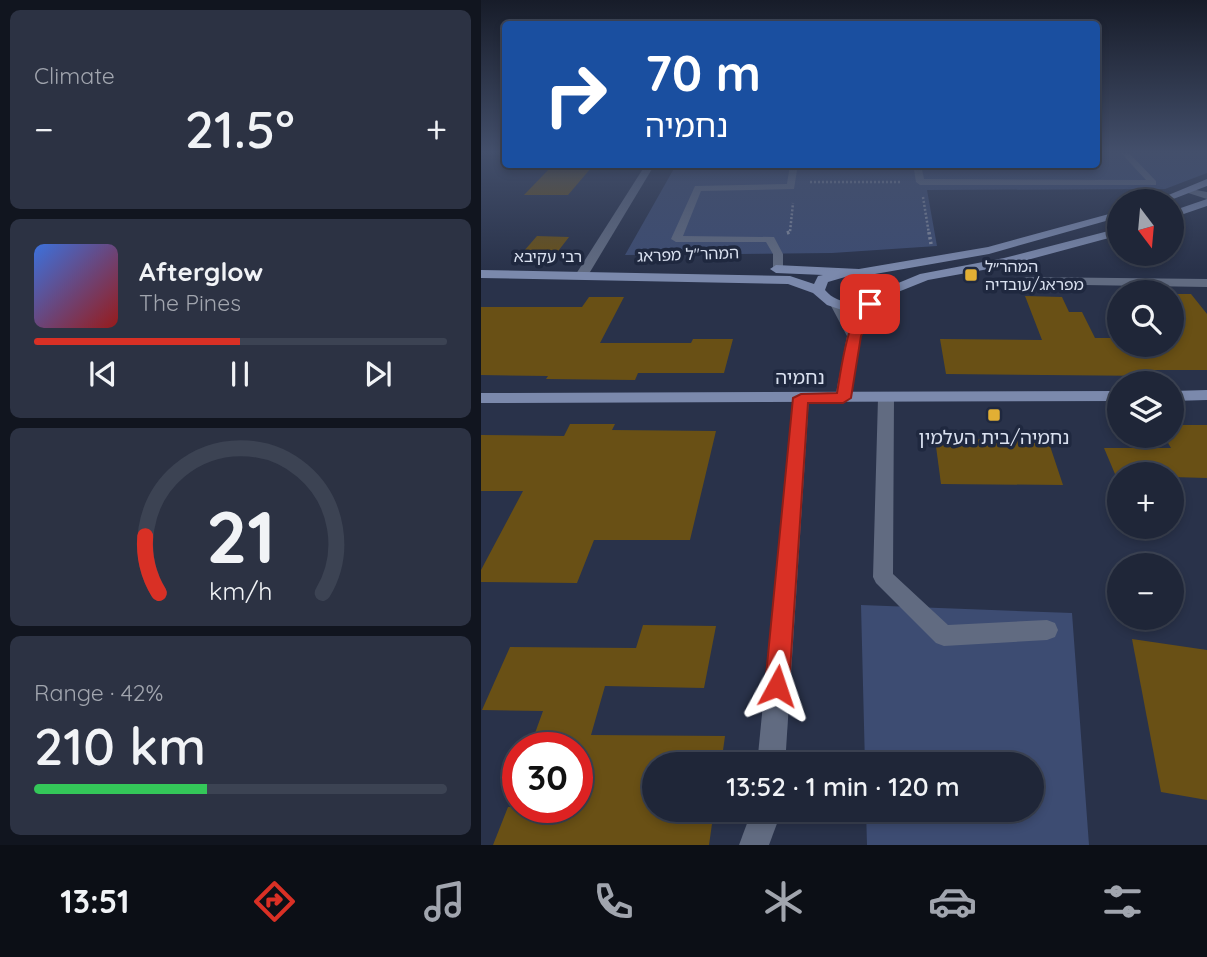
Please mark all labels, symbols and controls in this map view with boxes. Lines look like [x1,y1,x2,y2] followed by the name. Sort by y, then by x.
[645,42,761,103] text: 70 m
[530,49,621,140] icon: right
[34,61,115,90] text: Climate
[185,96,295,161] text: 21.5°
[34,105,54,153] text: −
[426,105,447,153] text: +
[645,105,728,145] text: נחמיה
[1107,189,1185,266] north arrow
[1107,189,1184,630] map controls
[637,242,739,266] street label: המהר"ל מפראג
[514,246,582,266] street label: רבי עקיבא
[139,255,263,288] text: Afterglow
[985,256,1084,294] place label: המהר״ל מפראג/עובדיה
[963,267,979,283] marker: המהר״ל מפראג/עובדיה
[840,274,900,334] pin
[1107,280,1184,357] button: search
[851,285,889,323] icon: arrive
[139,288,241,317] text: The Pines
[84,355,122,393] icon: previous
[221,355,259,393] icon: pause
[359,355,397,393] icon: next
[775,365,825,389] street label: נחמיה
[1107,371,1184,448] button: layers
[986,407,1002,423] marker: נחמיה/בית העלמין
[918,425,1070,449] place label: נחמיה/בית העלמין
[1107,462,1184,539] button: +
[206,490,275,581] text: 21
[1107,553,1184,630] button: −
[209,575,272,606] text: km/h
[740,649,814,723] position arrow
[34,678,163,707] text: Range · 42%
[34,713,206,778] text: 210 km
[502,732,593,823] speed limit sign: 30
[726,770,960,803] text: 13:52 · 1 min · 120 m
[250,877,299,926] icon: directions
[420,877,469,926] icon: music
[589,877,638,926] icon: phone
[759,877,808,926] icon: climate
[928,877,977,926] icon: car
[1098,877,1147,926] icon: filters
[60,881,130,921] text: 13:51

